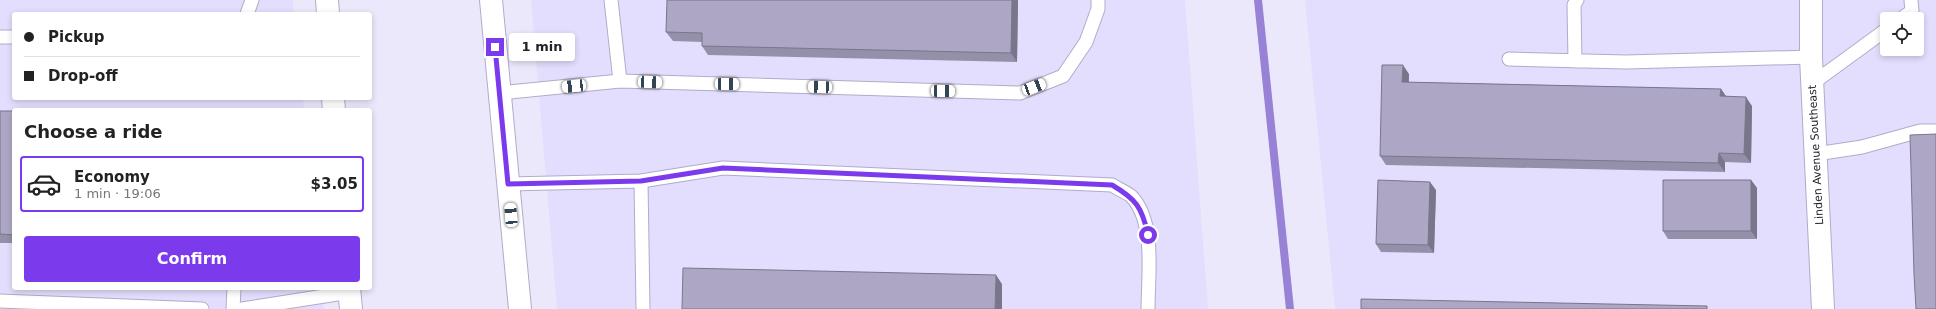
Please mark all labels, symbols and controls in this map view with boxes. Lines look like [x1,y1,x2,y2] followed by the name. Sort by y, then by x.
[1880,12,1924,56] map controls
[1880,12,1924,56] button: locate
[48,28,104,46] text: Pickup
[509,33,575,61] callout: 1 min
[486,38,504,56] route end
[522,39,562,54] text: 1 min
[48,67,118,85] text: Drop-off
[638,76,662,88] car
[1021,77,1047,97] car
[715,78,739,90] car
[561,79,587,93] car
[808,81,832,93] car
[1806,84,1826,225] street label: Linden Avenue Southeast
[931,85,955,97] car
[24,121,163,142] text: Choose a ride
[26,166,62,202] icon: car
[74,168,150,186] text: Economy
[311,175,358,193] text: $3.05
[74,186,161,201] text: 1 min · 19:06
[504,203,518,227] car
[1139,226,1157,244] route start
[24,236,360,282] button: Confirm

